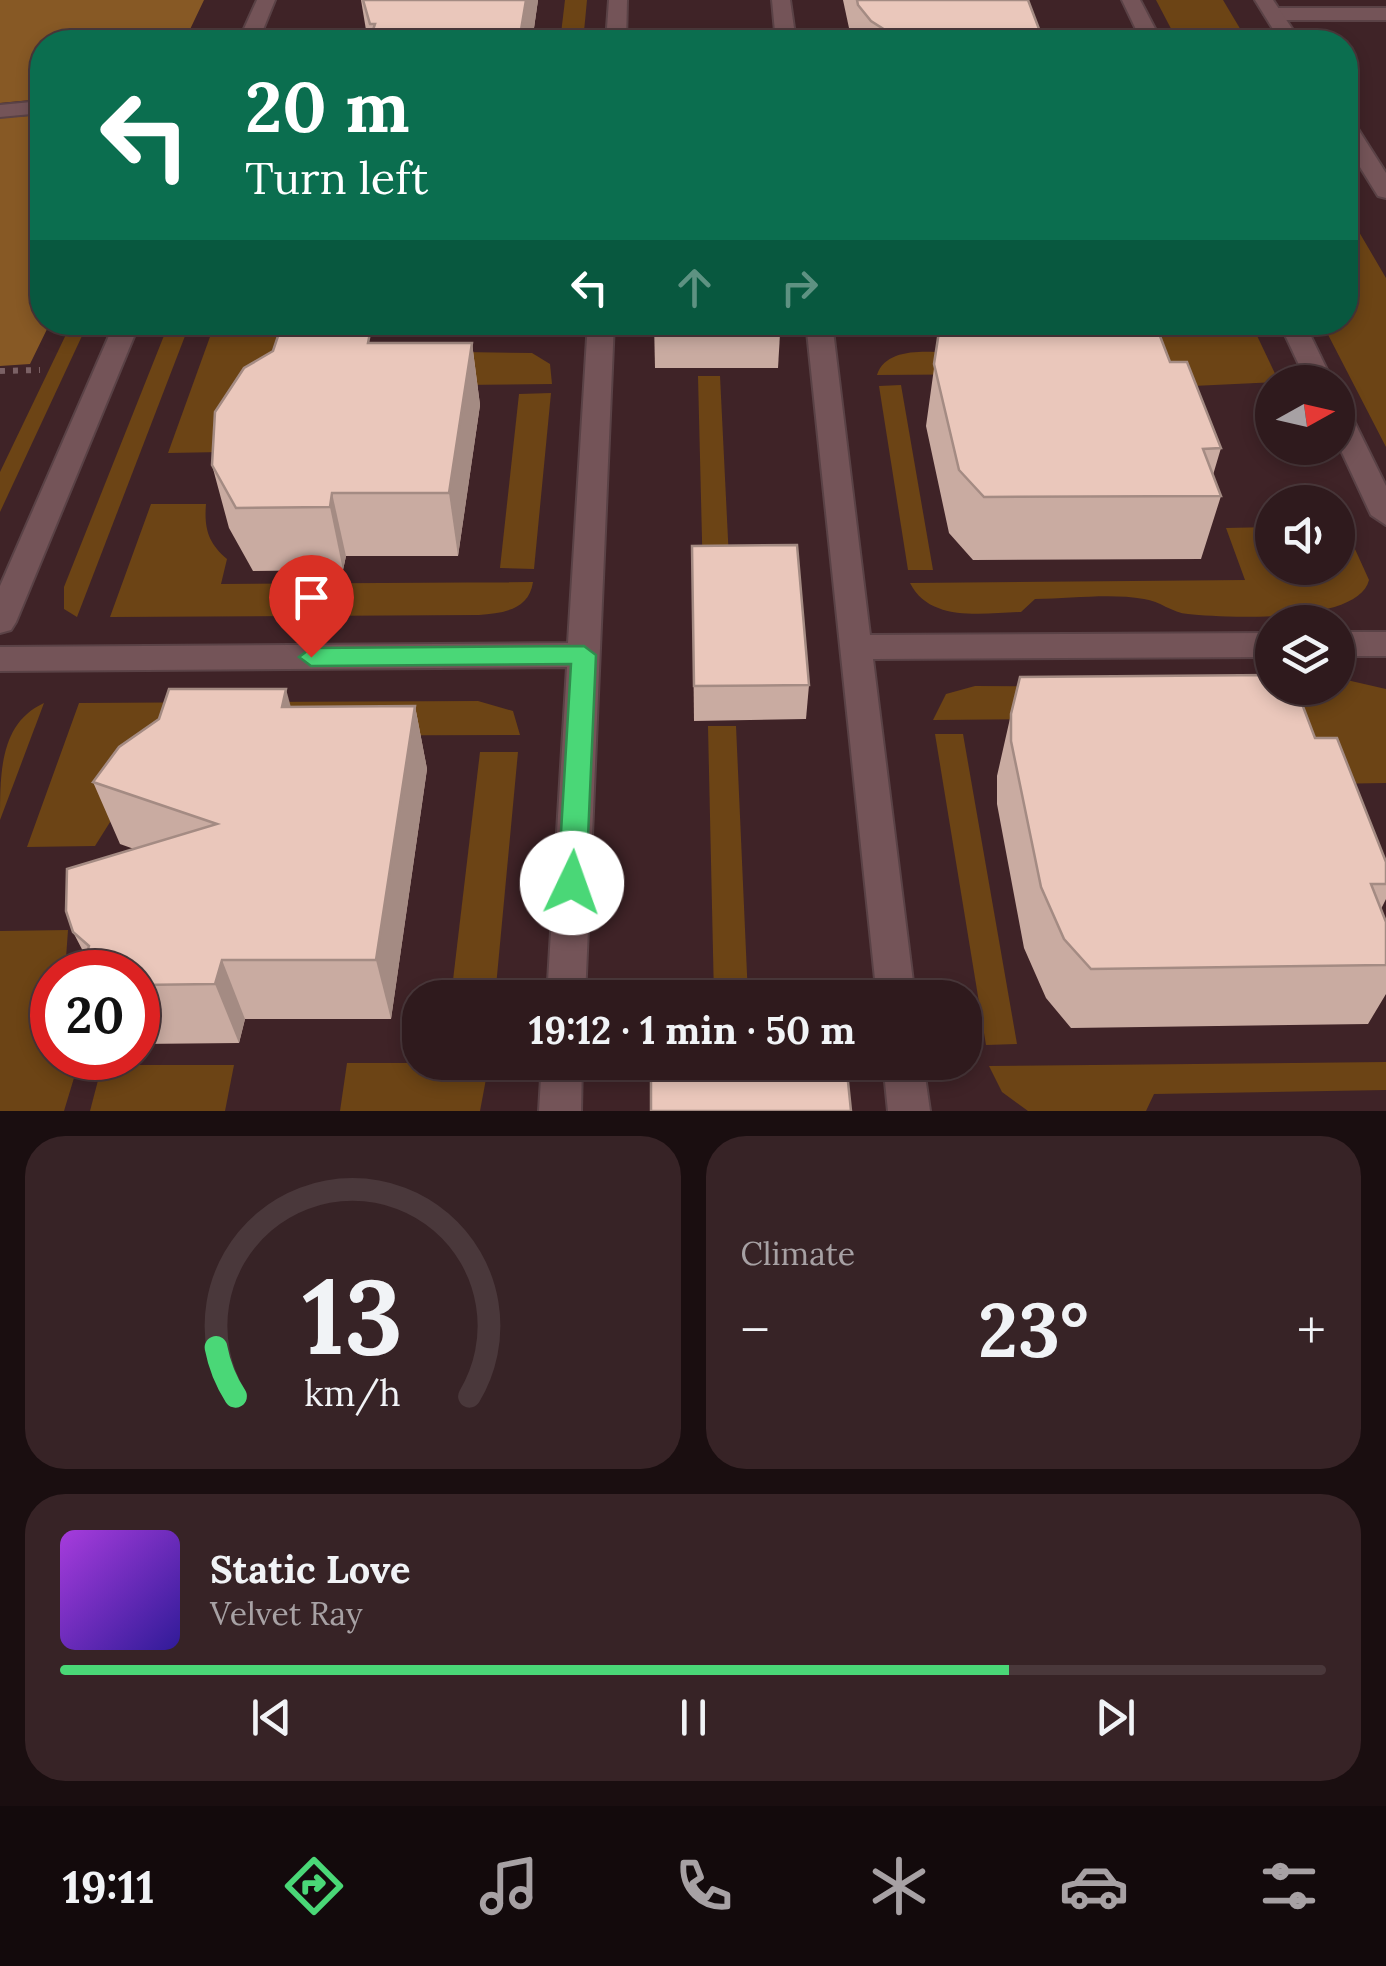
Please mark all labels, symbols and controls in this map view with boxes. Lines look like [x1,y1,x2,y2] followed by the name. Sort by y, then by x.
[245,62,410,151] text: 20 m
[80,70,210,200] icon: left
[245,149,428,206] text: Turn left
[562,260,617,315] icon: left
[667,260,722,315] icon: ahead
[772,260,827,315] icon: right
[1255,365,1355,465] north arrow
[1255,365,1355,705] map controls
[1255,485,1355,585] button: sound
[269,555,354,658] pin
[284,570,339,625] icon: arrive
[1255,605,1355,705] button: layers
[520,831,624,935] position arrow
[30,950,160,1080] speed limit sign: 20
[529,1006,855,1054] text: 19:12 · 1 min · 50 m
[741,1233,855,1274] text: Climate
[303,1249,403,1382] text: 13
[978,1282,1089,1378] text: 23°
[741,1295,770,1365] text: −
[1297,1295,1326,1365] text: +
[304,1370,401,1416] text: km/h
[210,1545,410,1593] text: Static Love
[210,1593,363,1634] text: Velvet Ray
[244,1690,299,1745] icon: previous
[666,1690,721,1745] icon: pause
[1088,1690,1143,1745] icon: next
[279,1851,349,1921] icon: directions
[474,1851,544,1921] icon: music
[669,1851,739,1921] icon: phone
[864,1851,934,1921] icon: climate
[1059,1851,1129,1921] icon: car
[1254,1851,1324,1921] icon: filters
[62,1858,154,1915] text: 19:11

